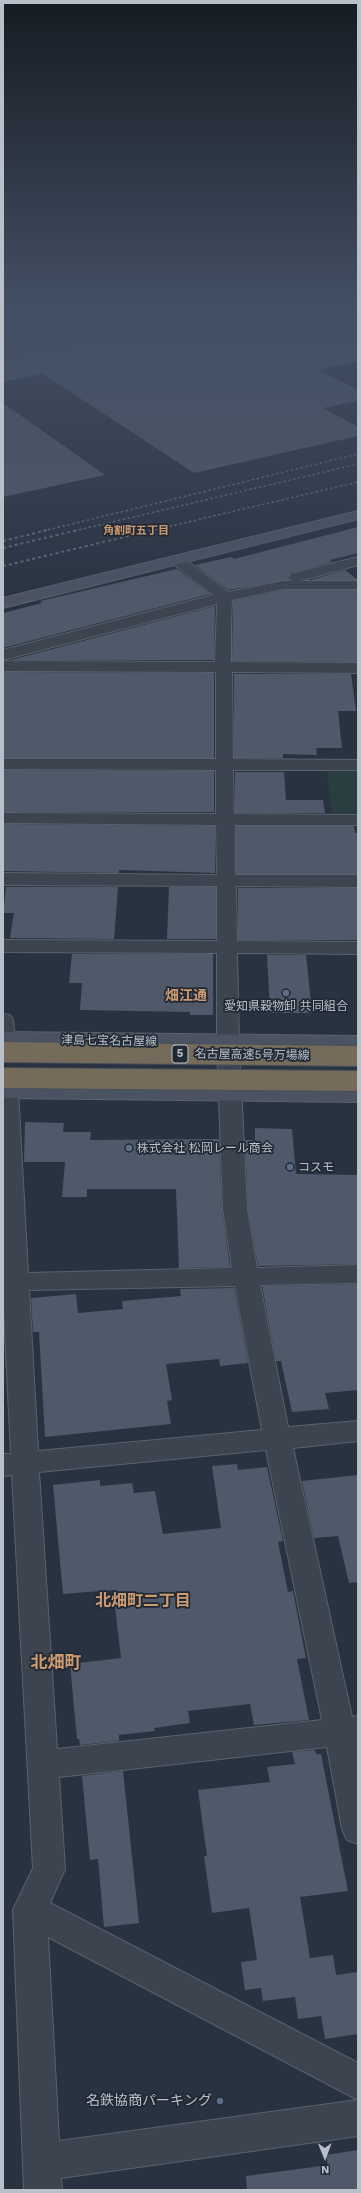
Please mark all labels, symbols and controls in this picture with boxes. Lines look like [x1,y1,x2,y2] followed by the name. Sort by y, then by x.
[103,524,169,538] district label: 角割町五丁目
[165,988,207,1004] district label: 畑江通
[281,988,291,998] marker: 愛知県穀物卸 共同組合
[224,999,348,1013] place label: 愛知県穀物卸 共同組合
[61,1033,157,1049] street label: 津島七宝名古屋線
[172,1045,188,1063] road number: 5
[194,1047,310,1063] street label: 名古屋高速5号万場線
[137,1141,273,1155] place label: 株式会社 松岡レール商会
[124,1143,134,1153] marker: 株式会社 松岡レール商会
[298,1160,334,1174] place label: コスモ
[285,1162,295,1172] marker: コスモ
[95,1591,191,1611] district label: 北畑町二丁目
[31,1653,81,1673] district label: 北畑町
[86,2093,212,2109] place label: 名鉄協商パーキング
[215,2096,225,2106] marker: 名鉄協商パーキング
[305,2137,345,2177] north arrow
[321,2163,329,2176] text: N

